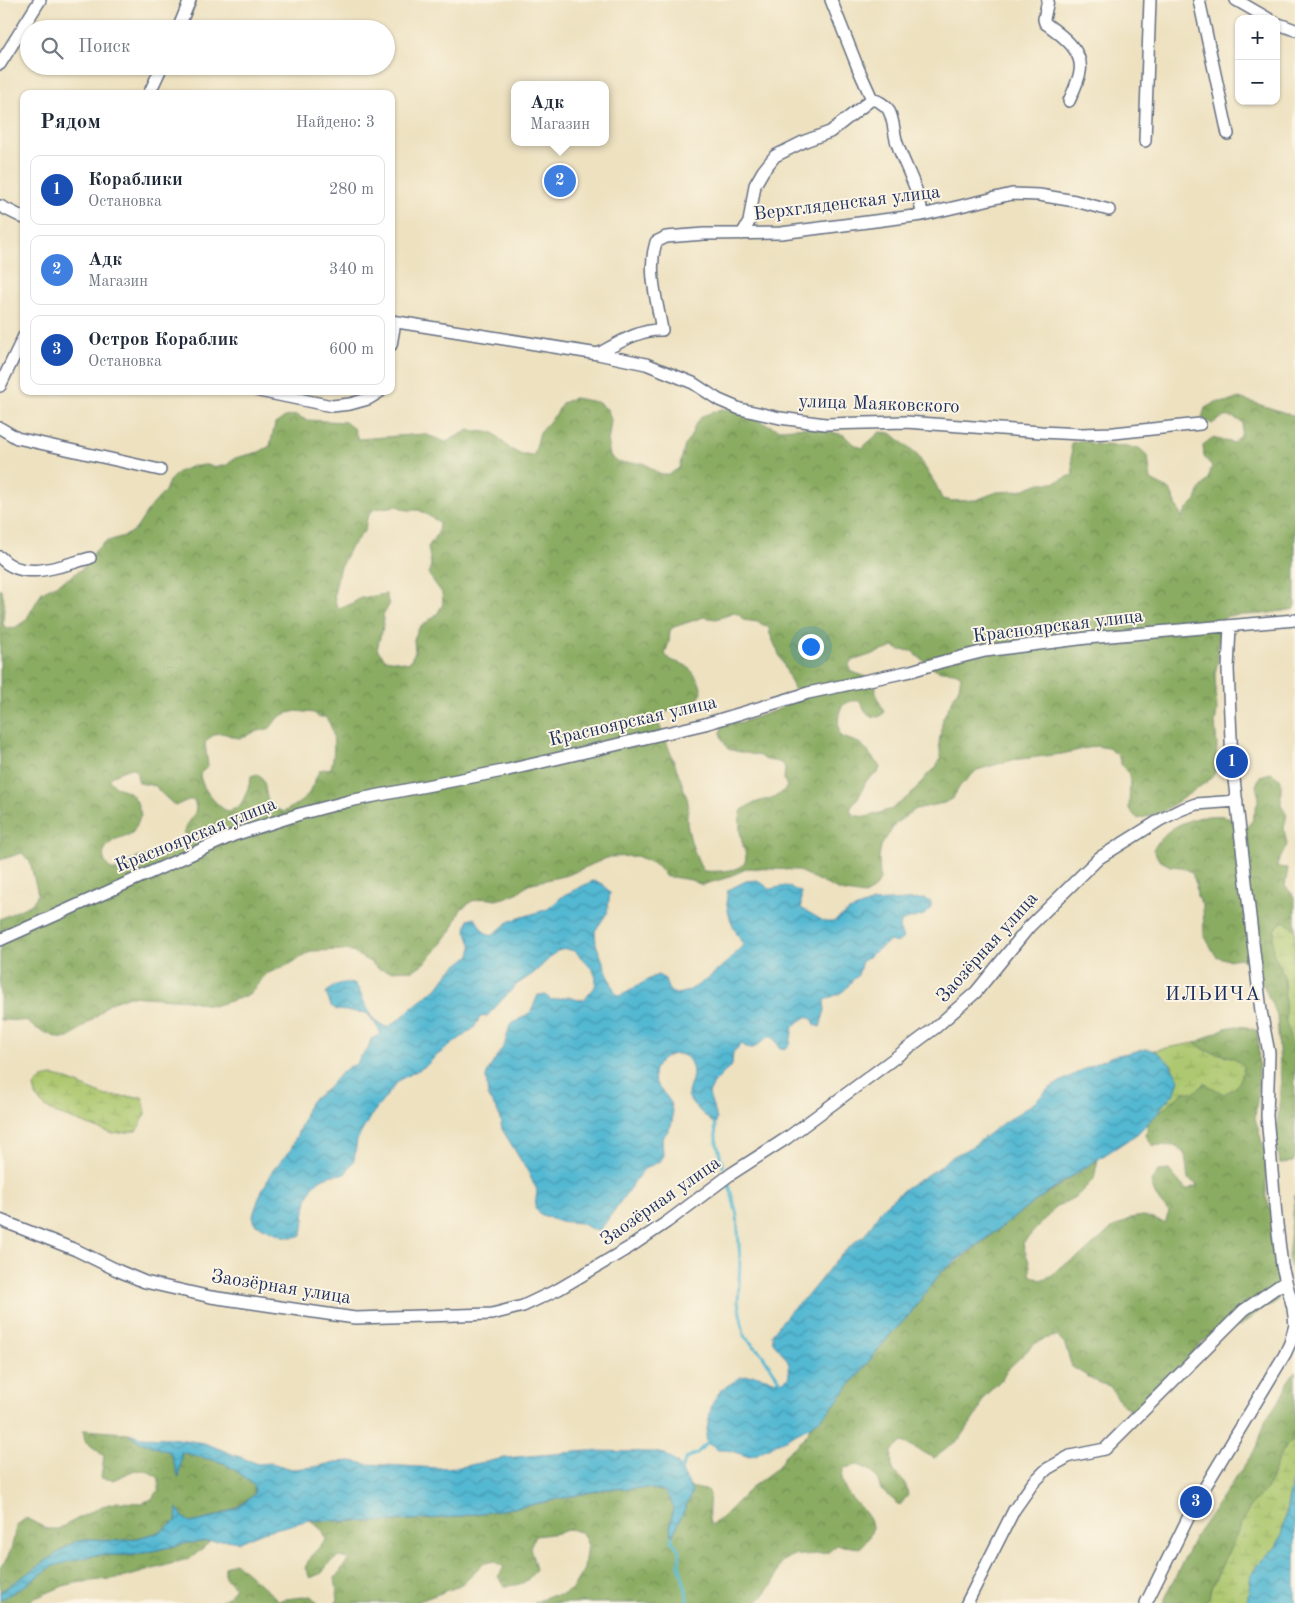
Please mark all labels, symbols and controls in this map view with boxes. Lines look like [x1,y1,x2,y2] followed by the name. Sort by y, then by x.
[1235,15,1280,105] map controls
[1235,15,1280,60] button: +
[20,20,395,75] search box
[38,34,66,62] icon: search
[78,38,130,57] text: Поиск
[1235,60,1280,105] button: −
[511,81,609,146] popup
[530,94,564,113] text: Адк
[40,112,101,133] text: Рядом
[296,115,375,131] text: Найдено: 3
[530,117,590,133] text: Магазин
[544,162,576,200] pin: 2
[88,171,183,190] text: Кораблики
[52,182,62,198] text: 1
[329,182,374,198] text: 280 m
[753,183,942,225] street label: Верхгляденская улица
[88,194,162,210] text: Остановка
[88,251,122,270] text: Адк
[52,262,62,278] text: 2
[329,262,374,278] text: 340 m
[88,274,148,290] text: Магазин
[88,331,238,350] text: Остров Кораблик
[52,342,62,358] text: 3
[329,342,374,358] text: 600 m
[88,354,162,370] text: Остановка
[798,393,960,417] street label: улица Маяковского
[972,607,1145,647] street label: Красноярская улица
[798,634,824,660] your location
[547,693,719,751] street label: Красноярская улица
[1216,743,1248,781] pin: 1
[113,795,280,877] street label: Красноярская улица
[934,889,1043,1007] street label: Заозёрная улица
[1165,985,1261,1005] district label: ИЛЬИЧА
[598,1153,725,1250] street label: Заозёрная улица
[210,1268,353,1309] street label: Заозёрная улица
[1180,1483,1212,1521] pin: 3

